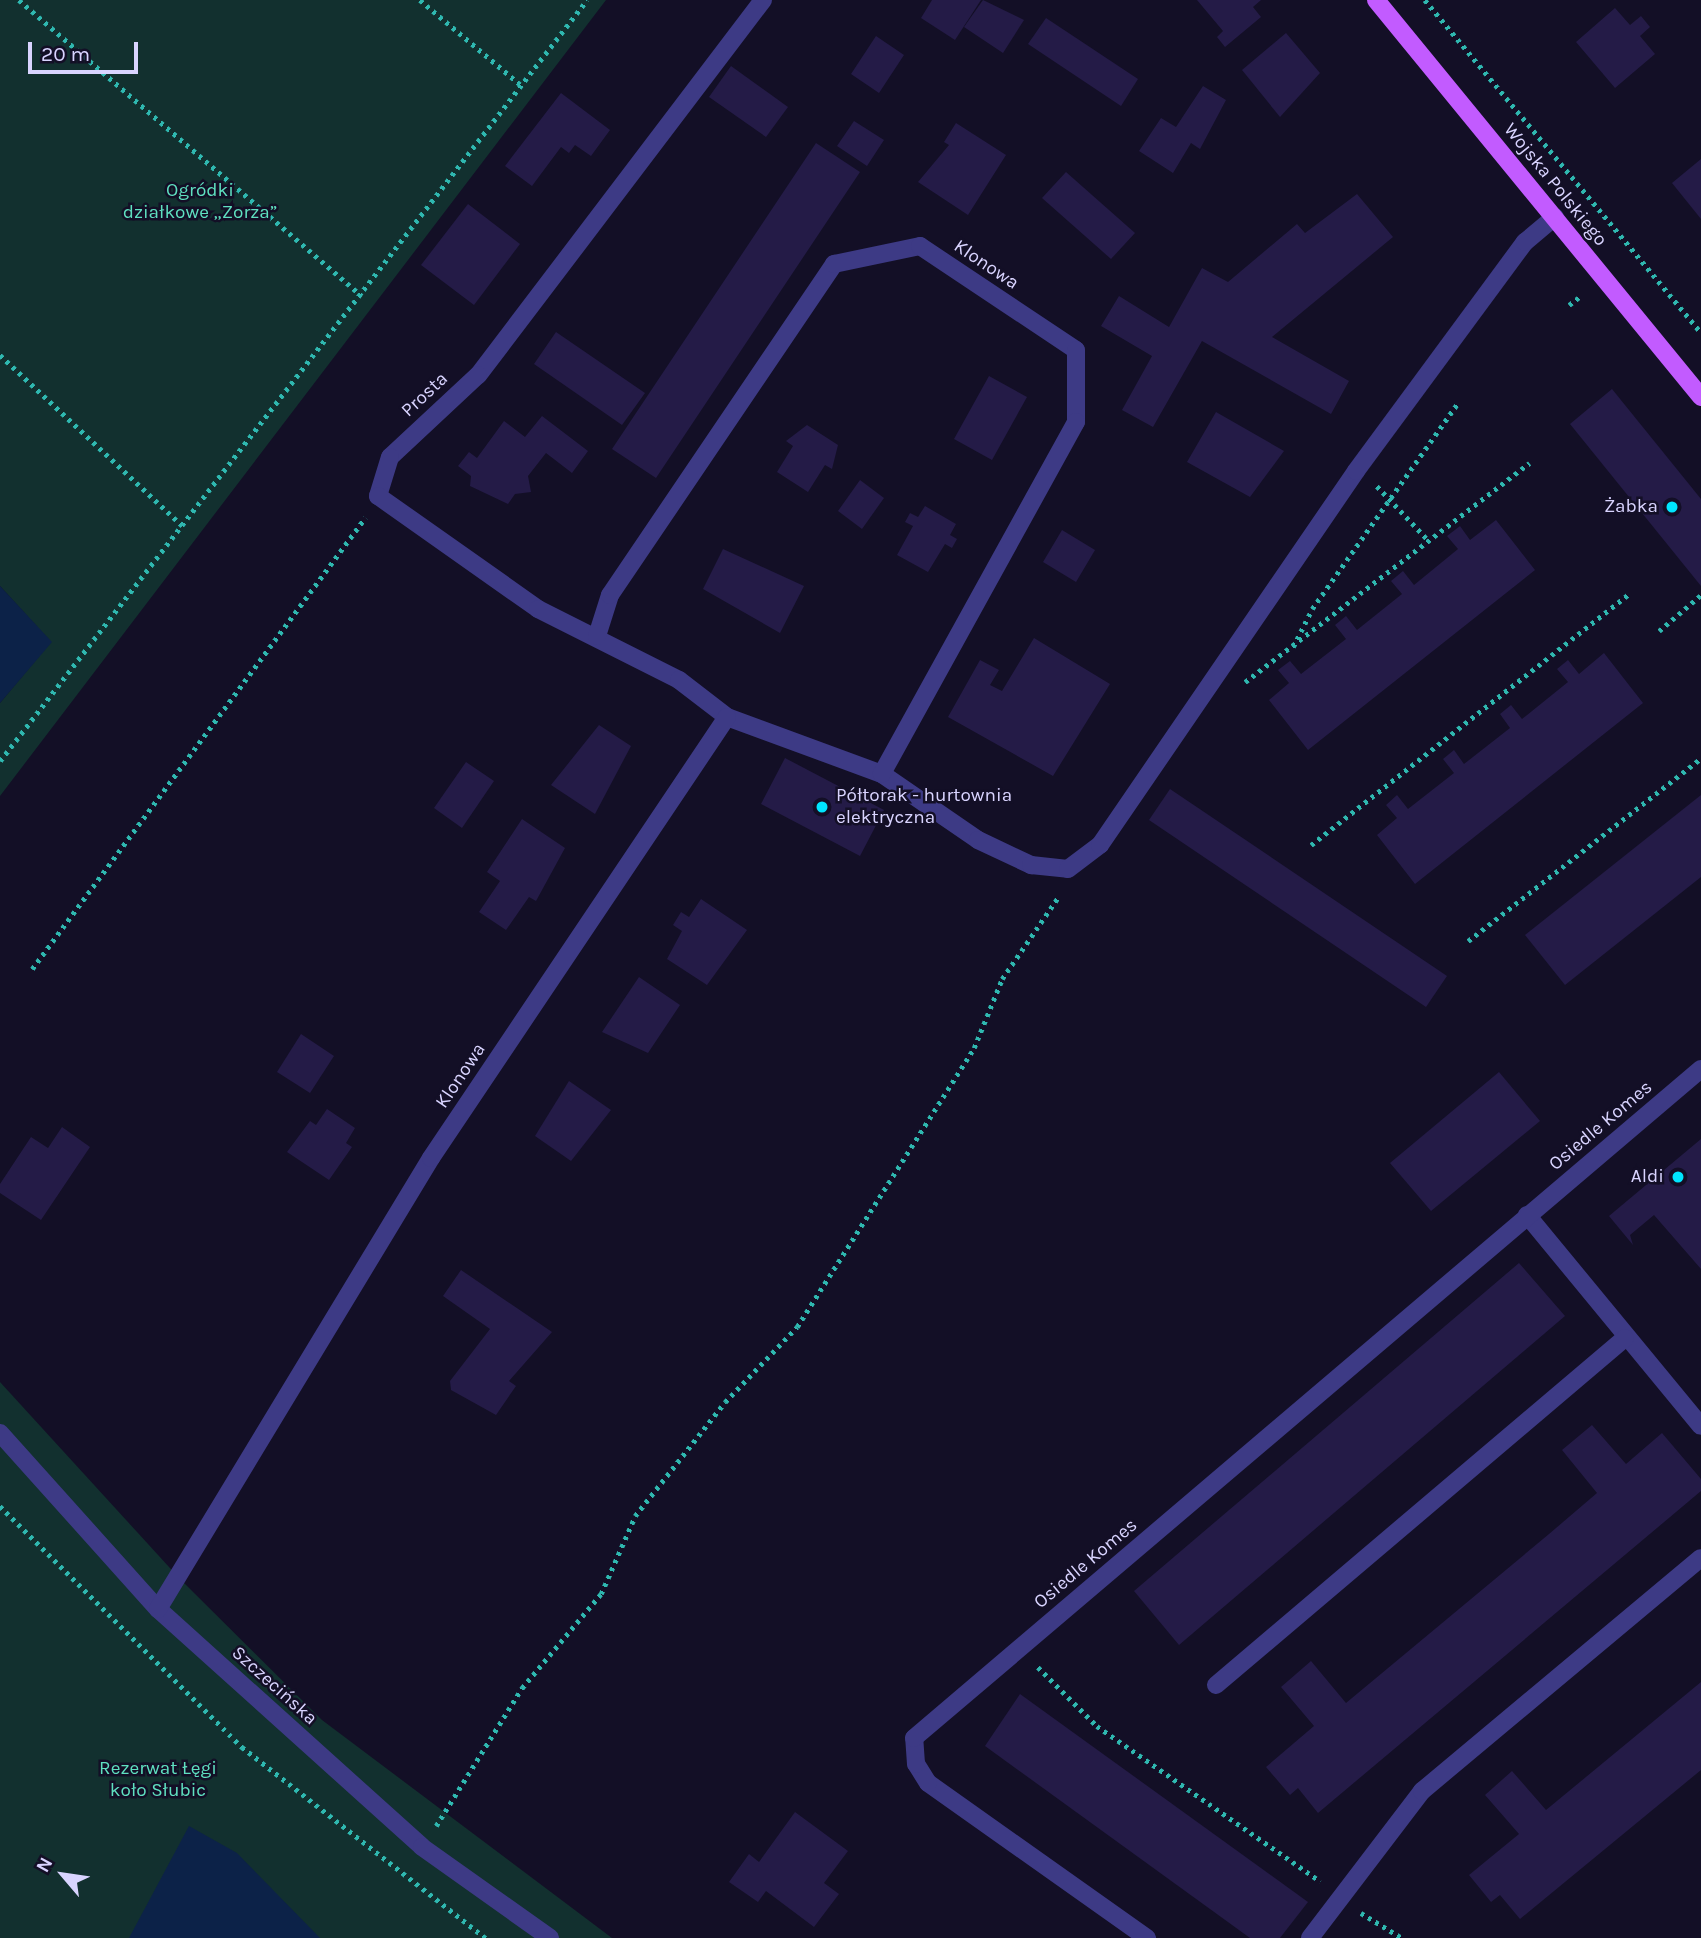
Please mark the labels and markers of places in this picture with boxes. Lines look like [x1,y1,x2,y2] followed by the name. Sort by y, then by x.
[1604,496,1658,518] place label: Żabka
[1664,499,1680,515] marker: Żabka
[836,785,1012,829] place label: Półtorak - hurtownia elektryczna
[814,799,830,815] marker: Półtorak - hurtownia elektryczna
[1631,1166,1664,1188] place label: Aldi
[1670,1169,1686,1185] marker: Aldi

